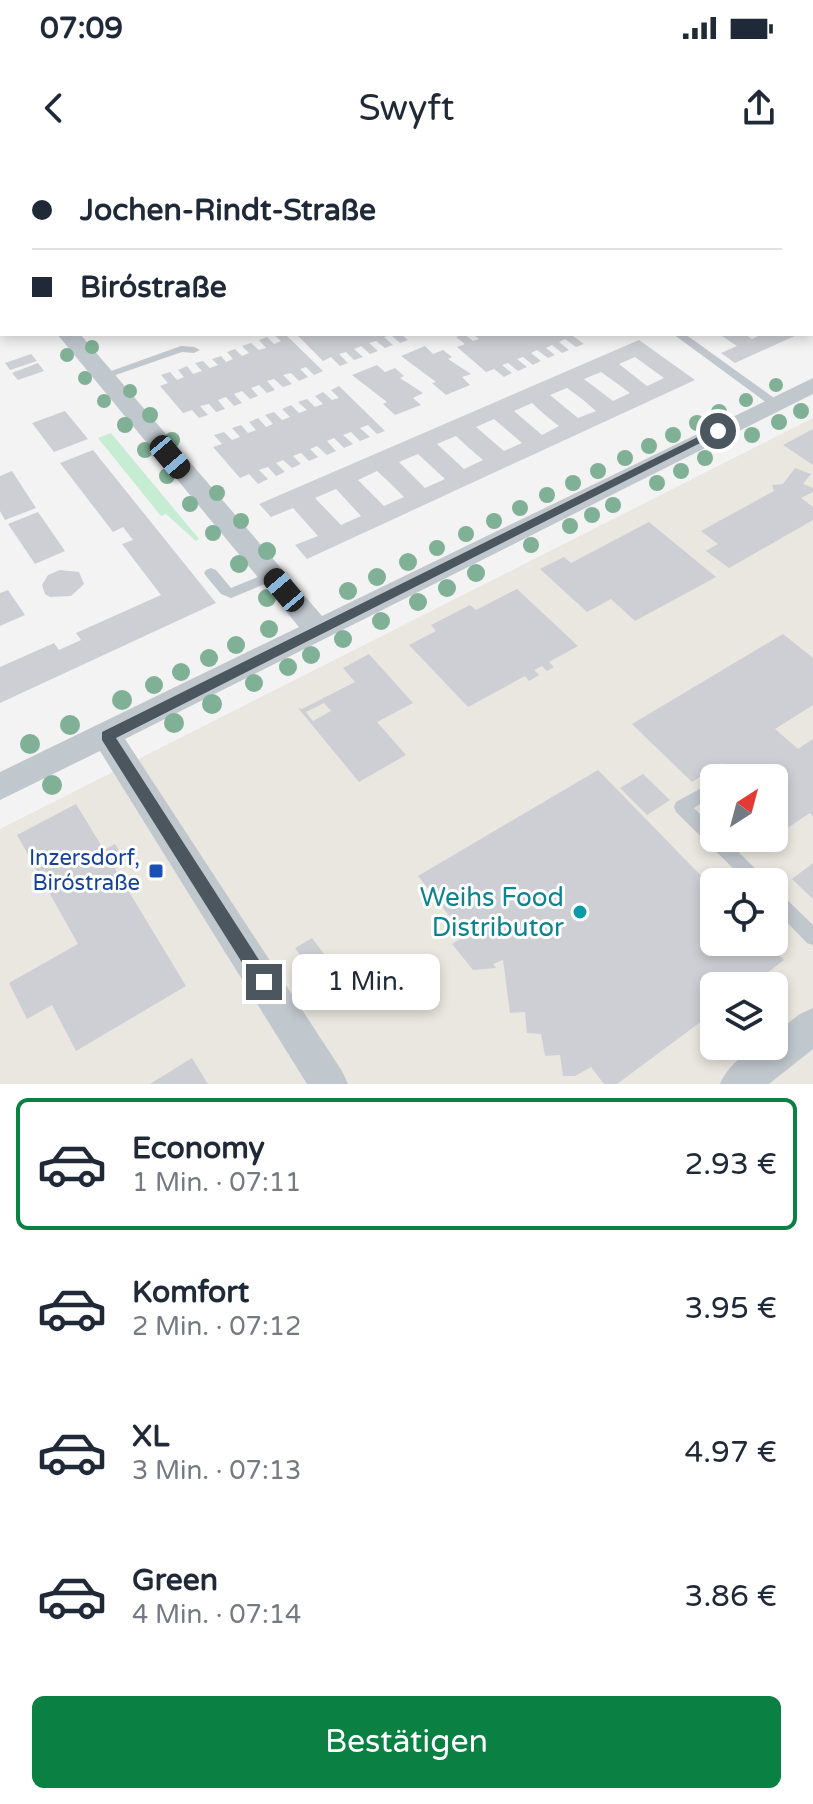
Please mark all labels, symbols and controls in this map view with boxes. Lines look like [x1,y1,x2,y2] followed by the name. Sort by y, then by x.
[40,10,123,47] text: 07:09
[32,86,76,130] icon: back
[737,86,781,130] icon: share
[358,87,455,130] text: Swyft
[80,192,376,229] text: Jochen-Rindt-Straße
[80,269,227,306] text: Biróstraße
[700,413,736,449] route start
[145,431,195,483] car
[259,564,309,616] car
[700,764,788,852] north arrow
[700,764,788,1060] map controls
[29,845,140,896] place label: Inzersdorf, Biróstraße
[147,862,165,880] marker: Inzersdorf, Biróstraße
[700,868,788,956] button: locate
[420,882,564,943] place label: Weihs Food Distributor
[571,903,589,921] marker: Weihs Food Distributor
[292,954,440,1010] callout: 1 Min.
[246,964,282,1000] route end
[327,966,405,997] text: 1 Min.
[700,972,788,1060] button: layers
[36,1128,108,1200] icon: car
[132,1130,265,1167] text: Economy
[684,1146,777,1183] text: 2.93 €
[132,1167,301,1198] text: 1 Min. · 07:11
[36,1272,108,1344] icon: car
[132,1274,249,1311] text: Komfort
[684,1290,777,1327] text: 3.95 €
[132,1311,301,1342] text: 2 Min. · 07:12
[36,1416,108,1488] icon: car
[132,1418,169,1455] text: XL
[684,1434,777,1471] text: 4.97 €
[132,1455,301,1486] text: 3 Min. · 07:13
[36,1560,108,1632] icon: car
[132,1562,218,1599] text: Green
[685,1578,777,1615] text: 3.86 €
[132,1599,301,1630] text: 4 Min. · 07:14
[32,1696,781,1788] button: Bestätigen

